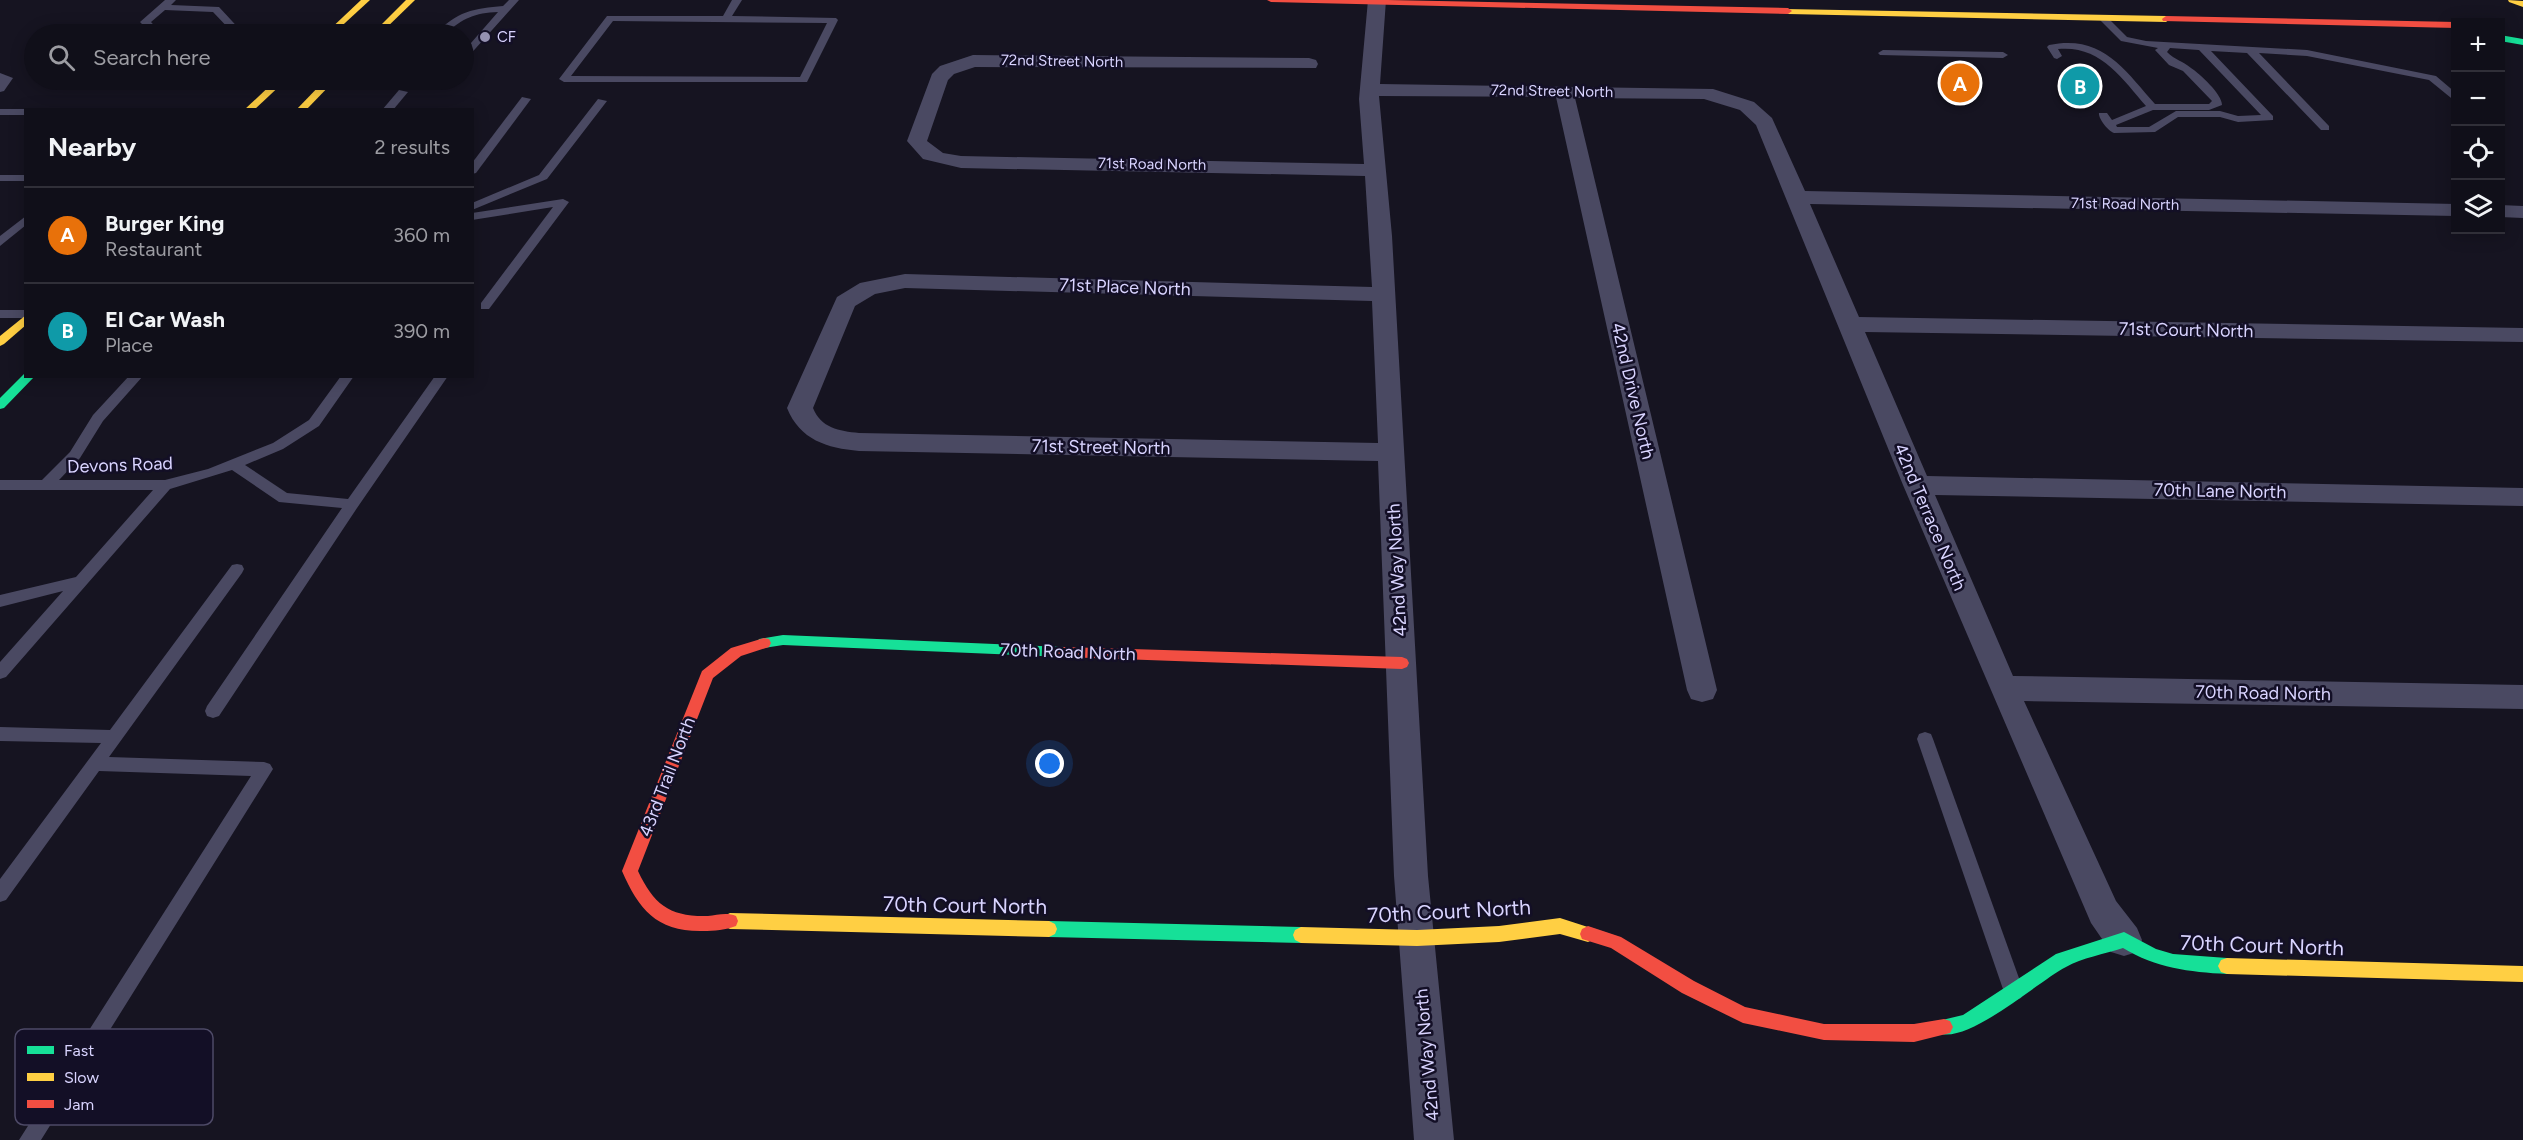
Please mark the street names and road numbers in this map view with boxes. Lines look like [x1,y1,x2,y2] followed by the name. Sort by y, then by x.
[1001,51,1123,71] street label: 72nd Street North
[1491,81,1613,101] street label: 72nd Street North
[1098,154,1206,174] street label: 71st Road North
[2071,194,2179,214] street label: 71st Road North
[1059,274,1191,300] street label: 71st Place North
[2118,318,2254,342] street label: 71st Court North
[1607,320,1659,462] street label: 42nd Drive North
[1031,435,1171,459] street label: 71st Street North
[1889,440,1971,594] street label: 42nd Terrace North
[67,452,173,478] street label: Devons Road
[2153,479,2287,503] street label: 70th Lane North
[1383,503,1411,637] street label: 42nd Way North
[1000,639,1136,665] street label: 70th Road North
[2195,681,2331,705] street label: 70th Road North
[634,714,700,840] street label: 43rd Trail North
[883,891,1047,919] street label: 70th Court North
[1366,894,1532,928] street label: 70th Court North
[2180,930,2344,960] street label: 70th Court North
[1410,988,1444,1122] street label: 42nd Way North

